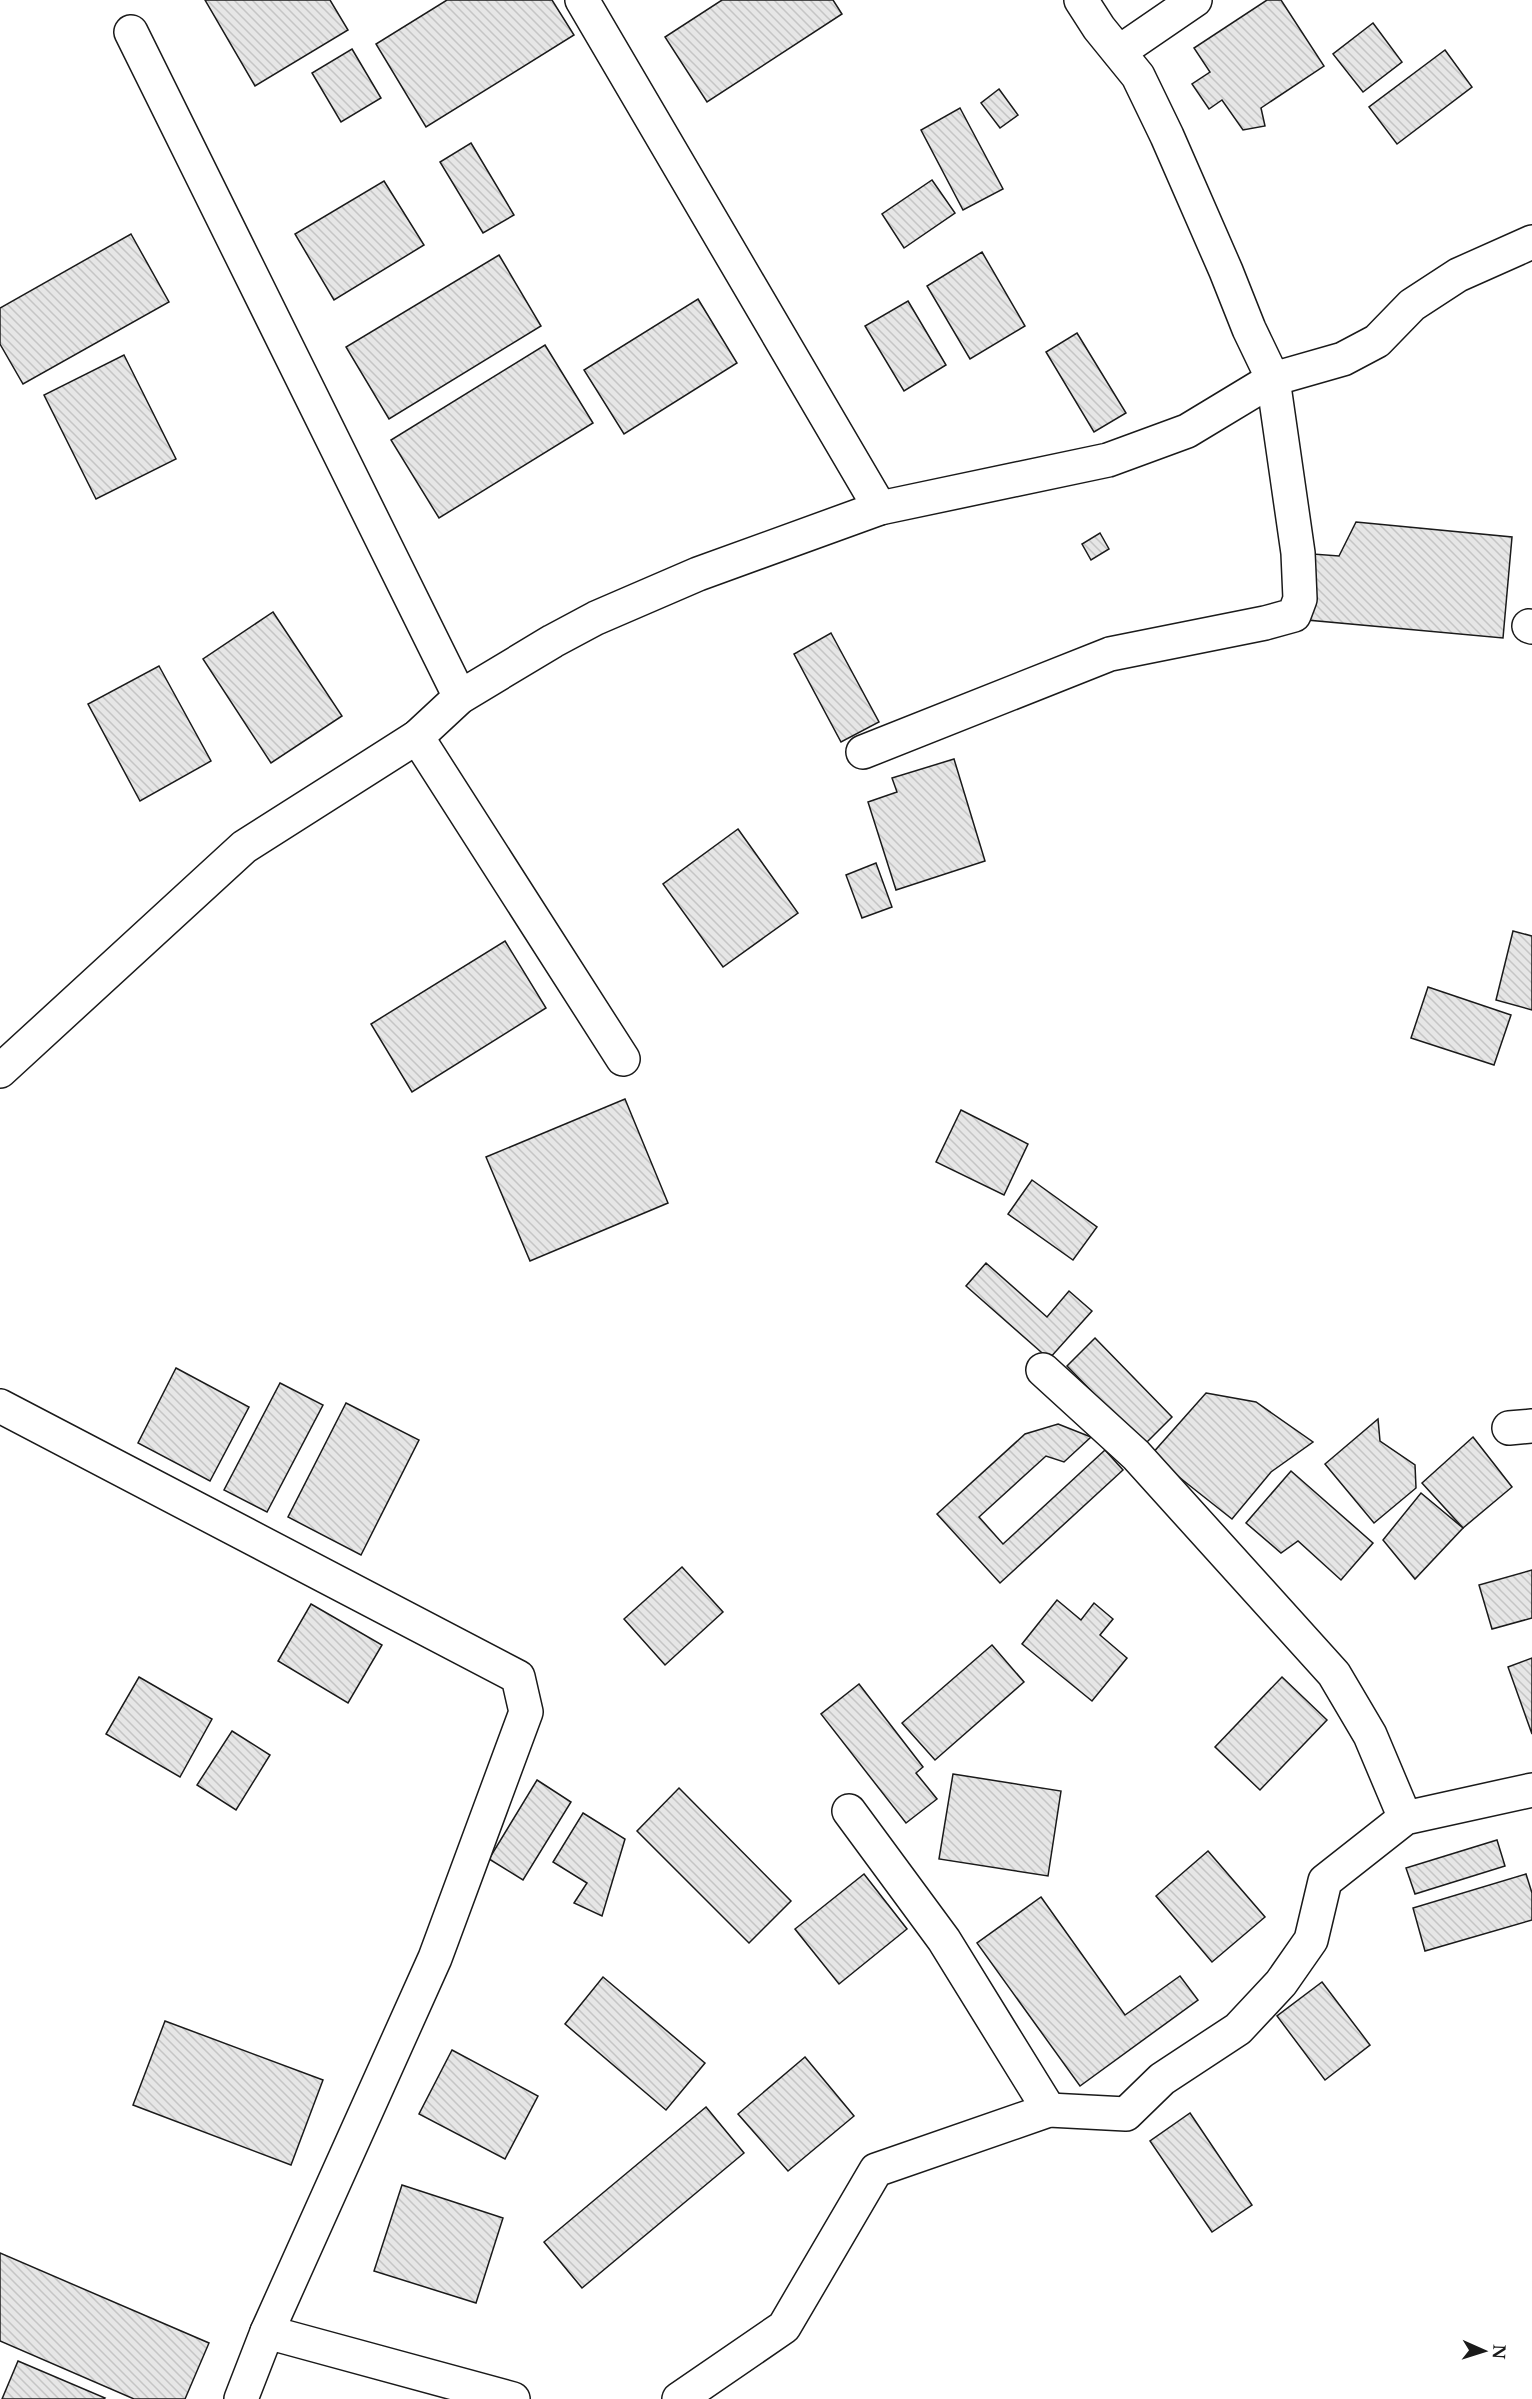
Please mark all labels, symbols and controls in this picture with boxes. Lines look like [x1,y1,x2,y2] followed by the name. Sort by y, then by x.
[1454,2321,1514,2381] north arrow
[1489,2344,1509,2360] text: N

